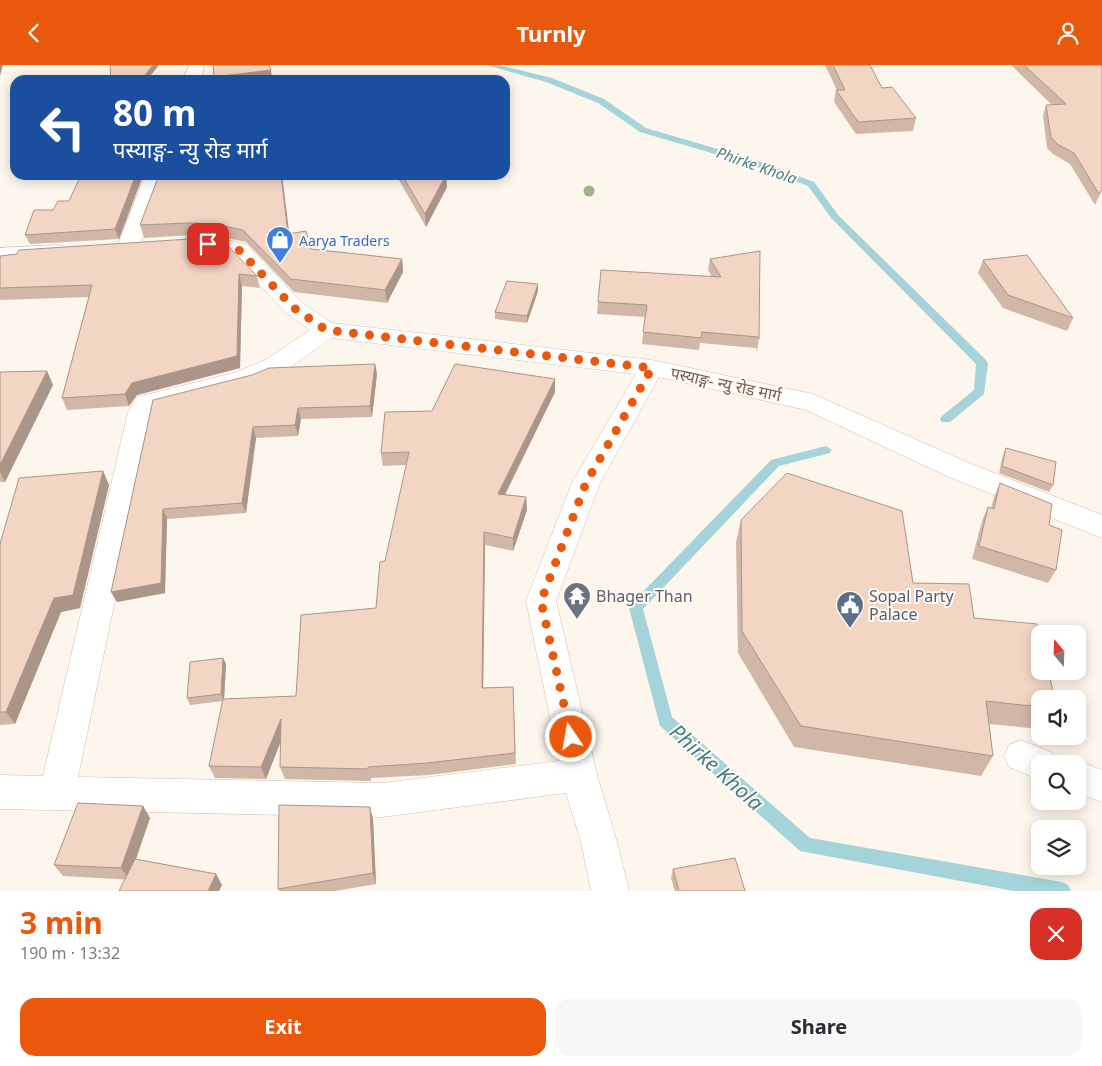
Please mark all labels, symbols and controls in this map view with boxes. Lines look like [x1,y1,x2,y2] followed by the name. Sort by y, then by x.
[516,18,586,48] text: Turnly
[20,19,48,47] icon: back
[1054,19,1082,47] icon: person
[113,89,196,136] text: 80 m
[30,95,95,160] icon: left
[113,134,268,164] text: पस्याङ्ग- न्यु रोड मार्ग
[714,142,800,188] water label: Phirke Khola
[187,223,229,265] pin
[265,225,295,264] shop icon: Aarya Traders
[194,230,222,258] icon: arrive
[299,231,390,250] place label: Aarya Traders
[669,362,784,407] street label: पस्याङ्ग- न्यु रोड मार्ग
[562,581,592,620] temple icon: Bhager Than
[596,585,693,607] place label: Bhager Than
[869,585,955,625] place label: Sopal Party Palace
[835,590,865,629] public building icon: Sopal Party Palace
[1031,625,1086,680] north arrow
[1031,625,1086,875] map controls
[1031,690,1086,745] button: sound
[544,710,596,762] position arrow
[664,717,770,817] water label: Phirke Khola
[1031,755,1086,810] button: search
[1031,820,1086,875] button: layers
[20,902,103,943] text: 3 min
[1030,908,1082,960] button: close
[20,942,120,964] text: 190 m · 13:32
[20,998,546,1056] button: Exit
[556,998,1082,1056] button: Share

